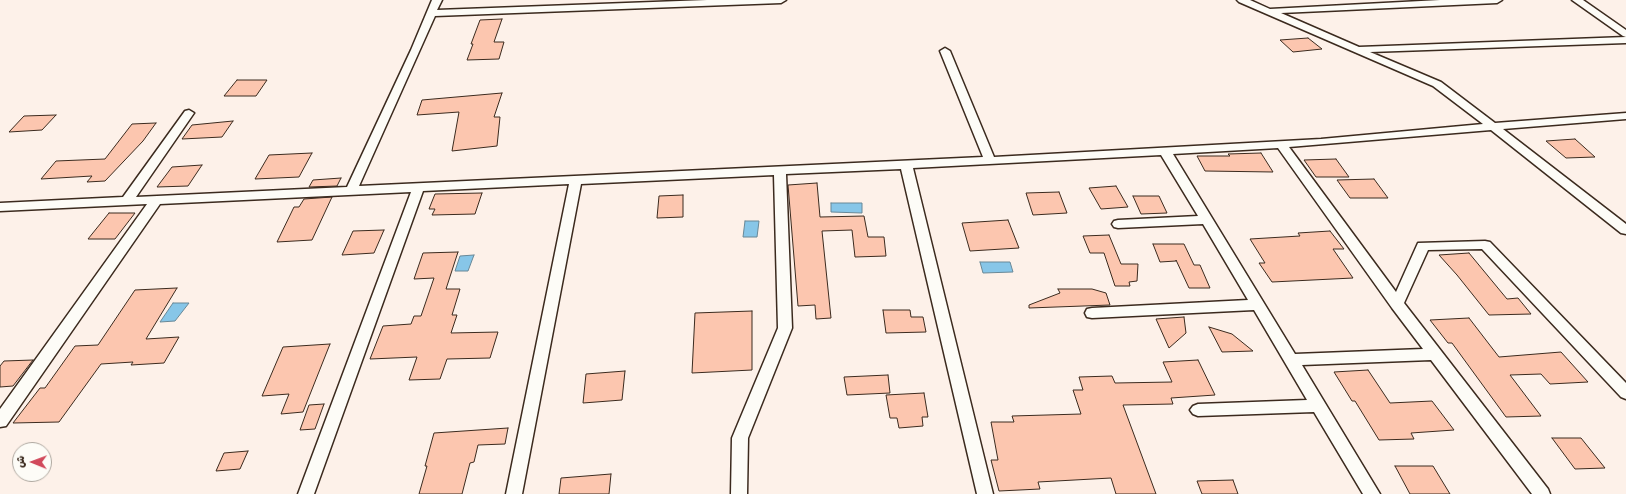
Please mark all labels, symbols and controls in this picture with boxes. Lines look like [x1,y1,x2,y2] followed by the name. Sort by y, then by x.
[12,442,52,482] north arrow
[12,456,30,468] text: ش

